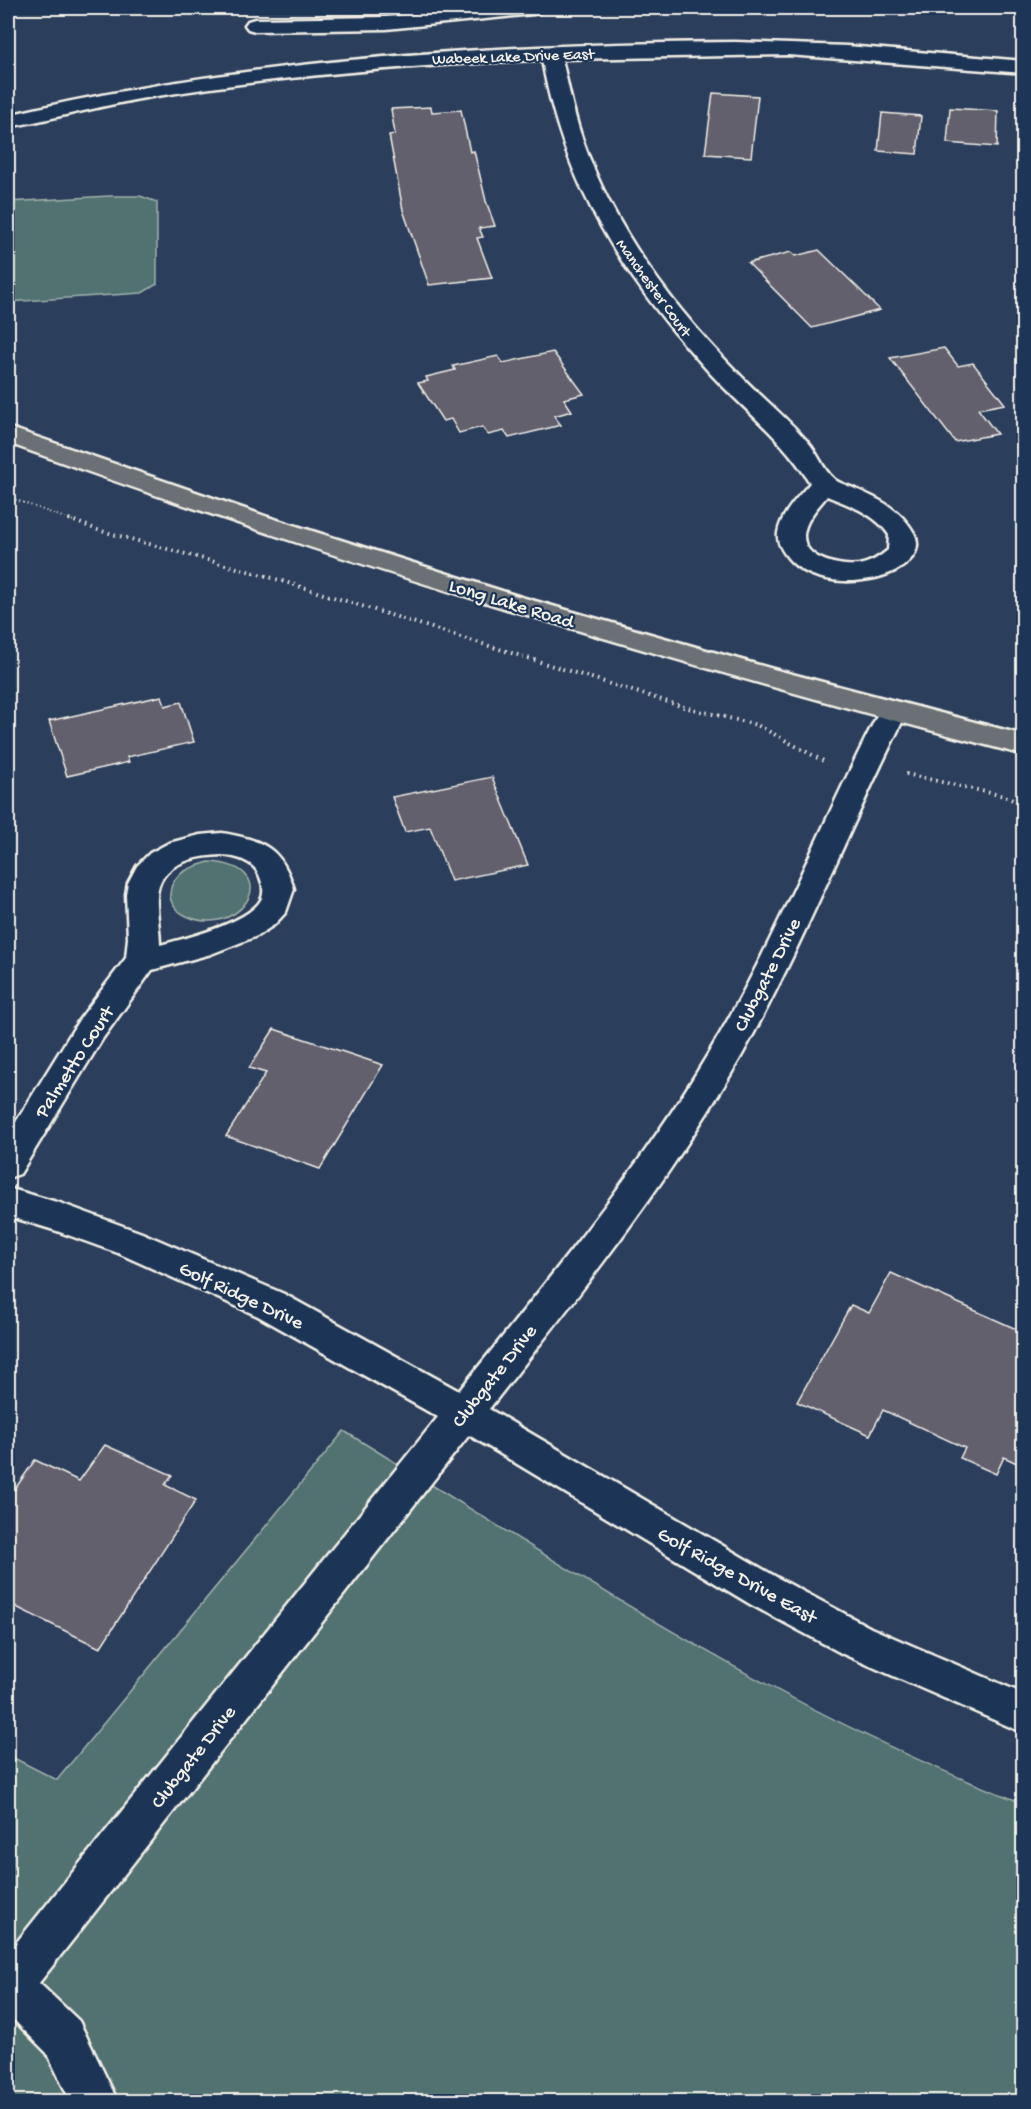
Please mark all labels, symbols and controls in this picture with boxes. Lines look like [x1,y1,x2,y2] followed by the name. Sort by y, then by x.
[432,46,596,71] street label: Wabeek Lake Drive East
[610,236,695,343] street label: Manchester Court
[446,575,578,636] street label: Long Lake Road
[731,914,808,1036] street label: Clubgate Drive
[31,1001,122,1124] street label: Palmetto Court
[175,1258,307,1336] street label: Golf Ridge Drive
[448,1320,544,1433] street label: Clubgate Drive
[653,1524,822,1631] street label: Golf Ridge Drive East
[147,1701,243,1814] street label: Clubgate Drive

